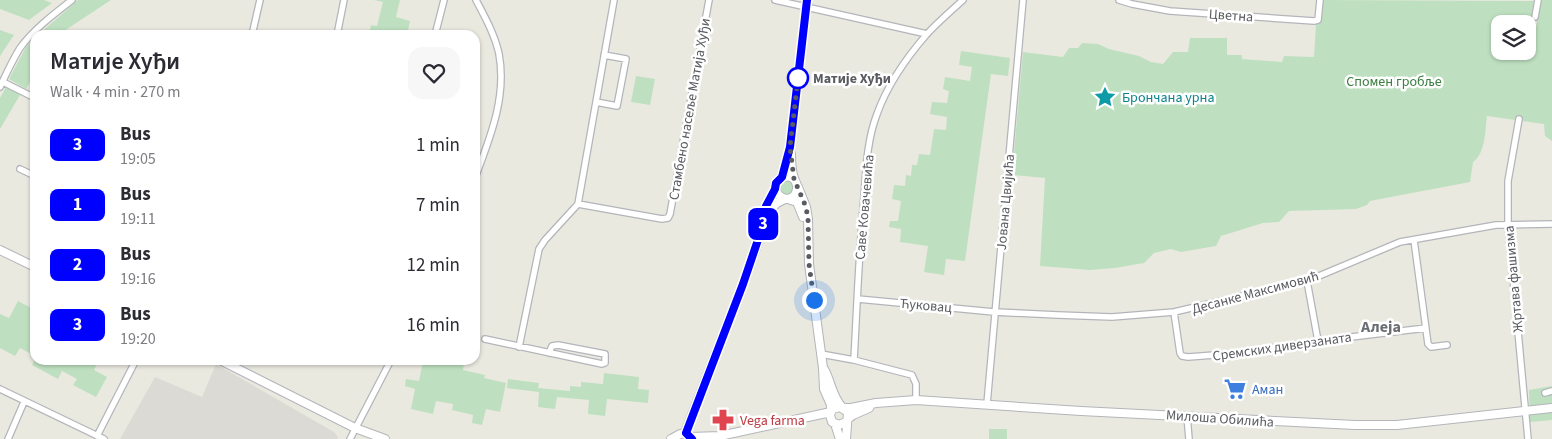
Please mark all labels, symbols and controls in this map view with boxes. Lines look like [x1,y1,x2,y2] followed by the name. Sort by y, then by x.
[1208,4,1254,28] street label: Цветна
[1491,15,1536,60] map controls
[1491,15,1536,60] button: layers
[664,17,716,202] street label: Стамбено насеље Матија Хуђи
[50,44,180,79] text: Матије Хуђи
[408,47,460,99] button: heart
[787,67,809,89] marker: Матије Хуђи
[813,69,891,89] place label: Матије Хуђи
[1346,72,1442,92] park label: Спомен гробље
[50,81,181,103] text: Walk · 4 min · 270 m
[1092,84,1118,110] place icon: Брончана урна
[1122,88,1215,108] place label: Брончана урна
[120,121,151,148] text: Bus
[73,132,82,157] text: 3
[416,132,460,159] text: 1 min
[120,148,156,170] text: 19:05
[992,153,1020,251] street label: Јована Цвијића
[850,154,880,260] street label: Саве Ковачевића
[120,181,151,208] text: Bus
[73,192,82,217] text: 1
[416,192,460,219] text: 7 min
[120,208,156,230] text: 19:11
[747,208,779,240] line badge: 3
[758,211,768,236] text: 3
[1499,225,1529,333] street label: Жртава фашизма
[120,241,151,268] text: Bus
[73,252,82,277] text: 2
[406,252,460,279] text: 12 min
[1190,266,1321,320] street label: Десанке Максимовић
[120,268,156,290] text: 19:16
[802,288,827,313] your location
[899,294,953,318] street label: Ћуковац
[120,301,151,328] text: Bus
[73,312,82,337] text: 3
[406,312,460,339] text: 16 min
[1360,316,1401,338] district label: Алеја
[1211,327,1353,367] street label: Сремских диверзаната
[120,328,156,350] text: 19:20
[1222,376,1248,402] supermarket icon: Аман
[1252,380,1283,400] place label: Аман
[1165,405,1275,433] street label: Милоша Обилића
[710,407,736,433] pharmacy icon: Vega farma
[740,411,805,431] place label: Vega farma

